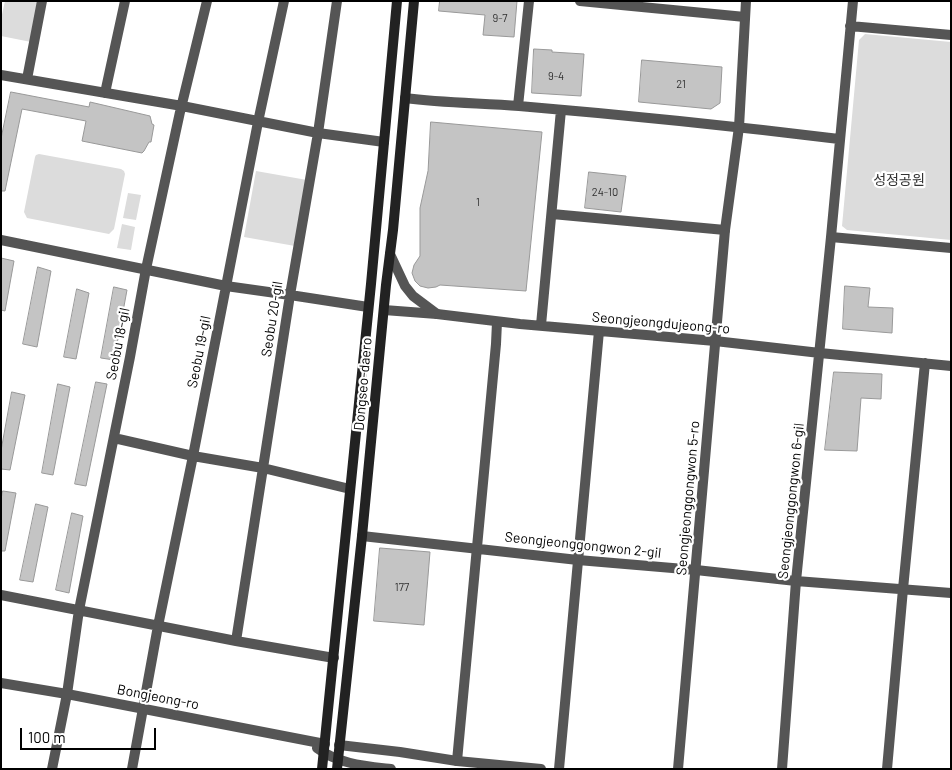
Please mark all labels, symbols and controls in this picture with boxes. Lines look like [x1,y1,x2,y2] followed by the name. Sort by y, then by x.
[493,11,507,25] house number: 9-7
[548,69,564,83] house number: 9-4
[676,77,686,91] house number: 21
[873,172,925,188] park label: 성정공원
[592,185,618,199] house number: 24-10
[476,195,480,209] house number: 1
[258,280,286,358] street label: Seobu 20-gil
[103,306,133,382] street label: Seobu 18-gil
[591,309,731,337] street label: Seongjeongdujeong-ro
[184,314,214,390] street label: Seobu 19-gil
[351,337,375,431] street label: Dongseo-daero
[673,420,703,576] street label: Seongjeonggongwon 5-ro
[774,422,808,580] street label: Seongjeonggongwon 6-gil
[504,528,662,562] street label: Seongjeonggongwon 2-gil
[395,580,409,594] house number: 177
[116,681,200,713] street label: Bongjeong-ro
[22,718,159,750] scale bar
[28,728,66,746] text: 100 m

